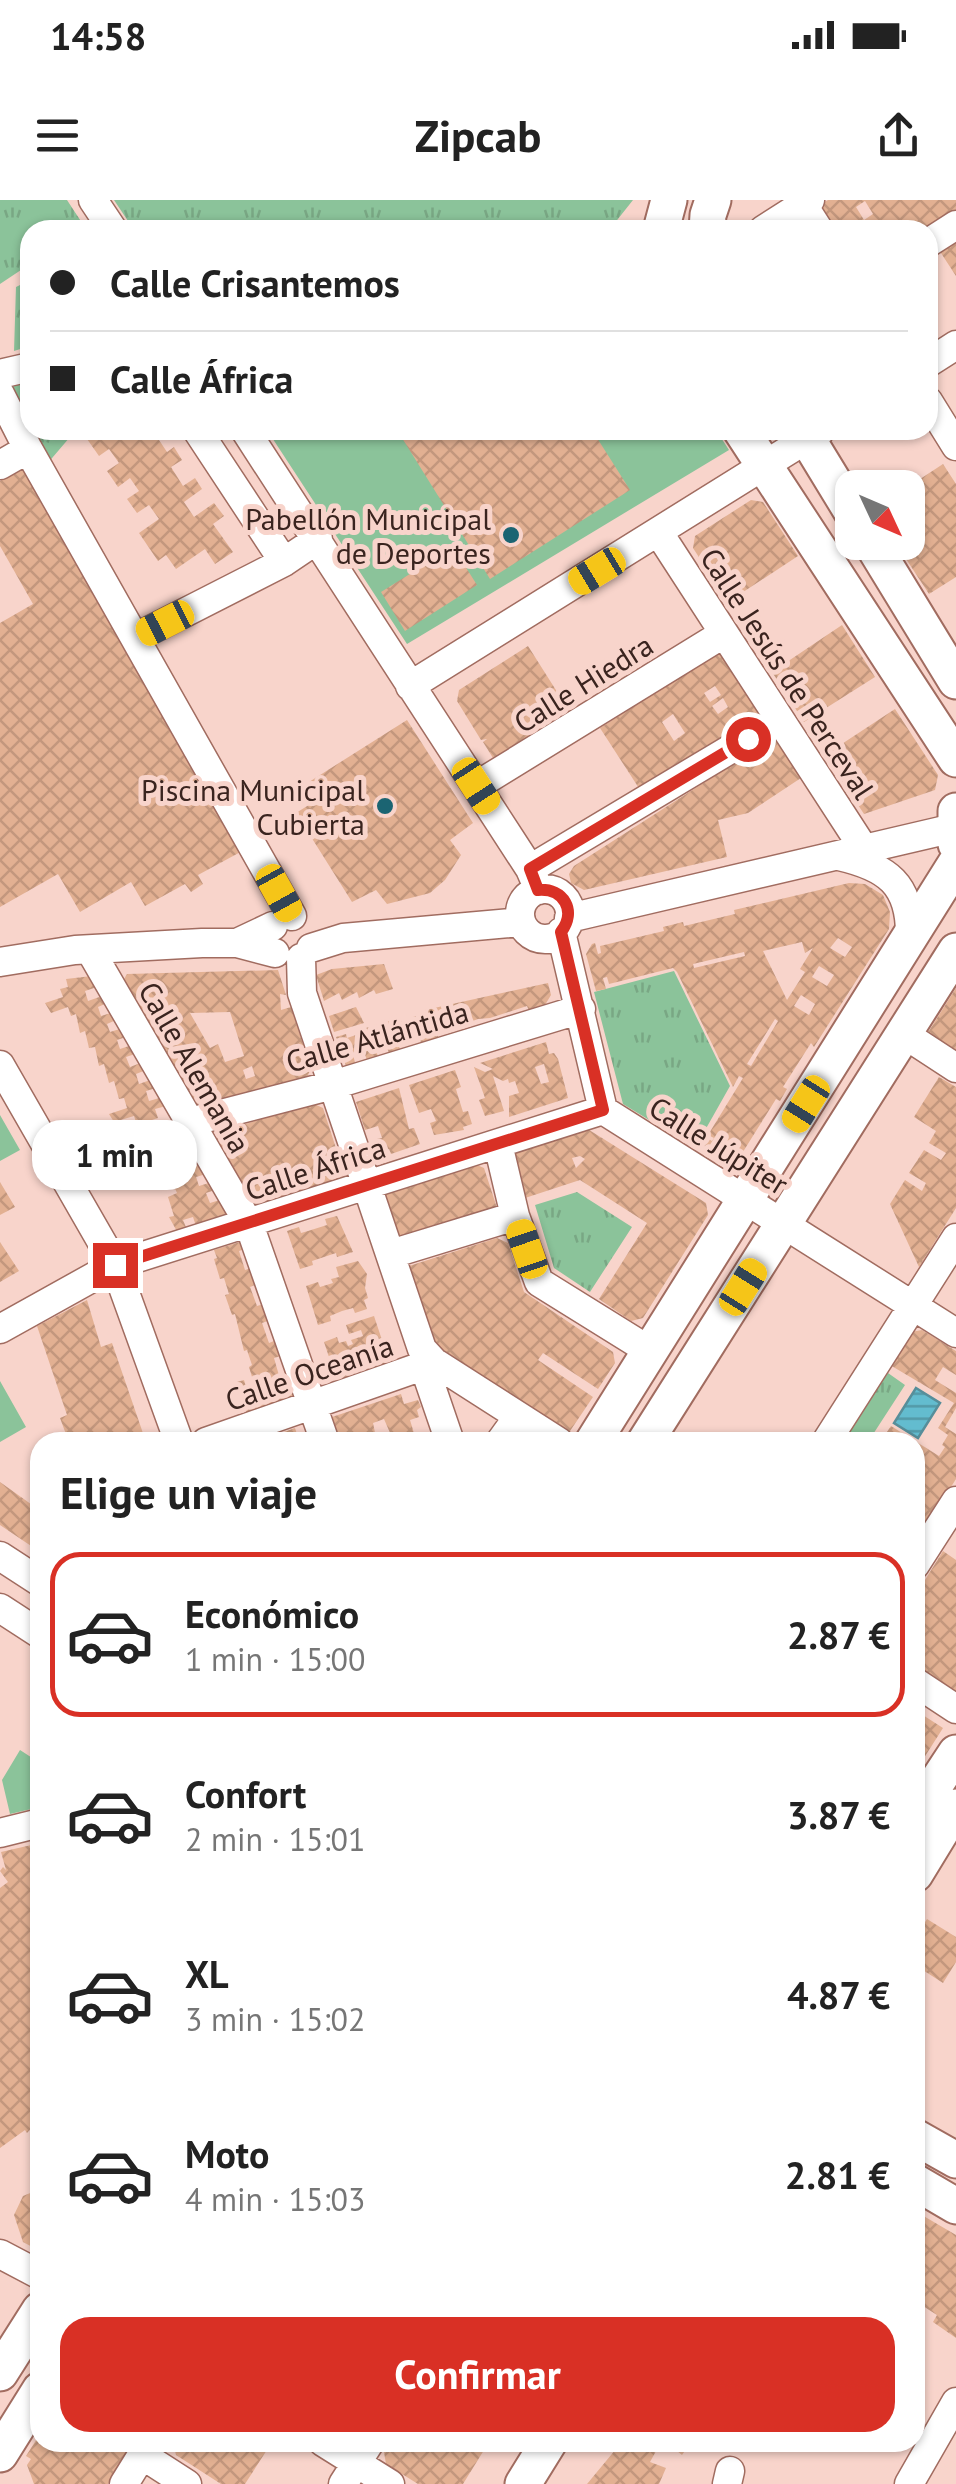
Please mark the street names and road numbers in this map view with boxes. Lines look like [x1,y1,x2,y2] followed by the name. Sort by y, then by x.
[692,540,884,806] street label: Calle Jesús de Perceval
[506,625,660,741] street label: Calle Hiedra
[130,974,260,1160] street label: Calle Alemania
[281,991,473,1081] street label: Calle Atlántida
[642,1087,796,1203] street label: Calle Júpiter
[240,1127,390,1209] street label: Calle África
[220,1325,398,1419] street label: Calle Oceanía

